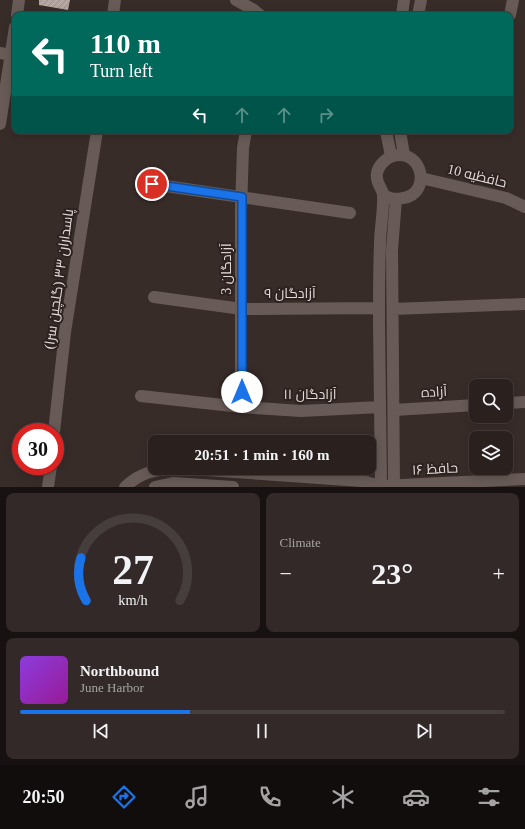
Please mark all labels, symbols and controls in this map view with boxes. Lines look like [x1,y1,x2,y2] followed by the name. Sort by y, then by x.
[24,28,76,80] icon: left
[90,28,161,59] text: 110 m
[90,61,153,81] text: Turn left
[189,104,211,126] icon: left
[231,104,253,126] icon: ahead
[273,104,295,126] icon: ahead
[315,104,337,126] icon: right
[446,161,508,191] street label: حافظیه 10
[135,167,169,201] pin
[141,173,163,195] icon: arrive
[42,208,78,350] street label: پاسداران ۳۳ (گلچین سرا)
[219,243,234,295] street label: آزادگان 3
[264,286,316,301] street label: آزادگان ۹
[221,371,263,413] position arrow
[469,379,513,475] map controls
[469,379,513,423] button: search
[421,384,448,400] street label: آزاده
[283,387,337,402] street label: آزادگان ۱۱
[12,423,64,475] speed limit sign: 30
[469,431,513,475] button: layers
[195,447,330,463] text: 20:51 · 1 min · 160 m
[412,460,458,478] street label: حافظ ۱۶
[280,535,321,550] text: Climate
[112,546,154,592] text: 27
[371,557,413,590] text: 23°
[280,561,292,586] text: −
[493,561,505,586] text: +
[118,591,147,607] text: km/h
[80,663,159,679] text: Northbound
[80,680,144,695] text: June Harbor
[90,720,112,742] icon: previous
[251,720,273,742] icon: pause
[413,720,435,742] icon: next
[110,783,138,811] icon: directions
[183,783,211,811] icon: music
[256,783,284,811] icon: phone
[329,783,357,811] icon: climate
[402,783,430,811] icon: car
[475,783,503,811] icon: filters
[23,787,65,807] text: 20:50

